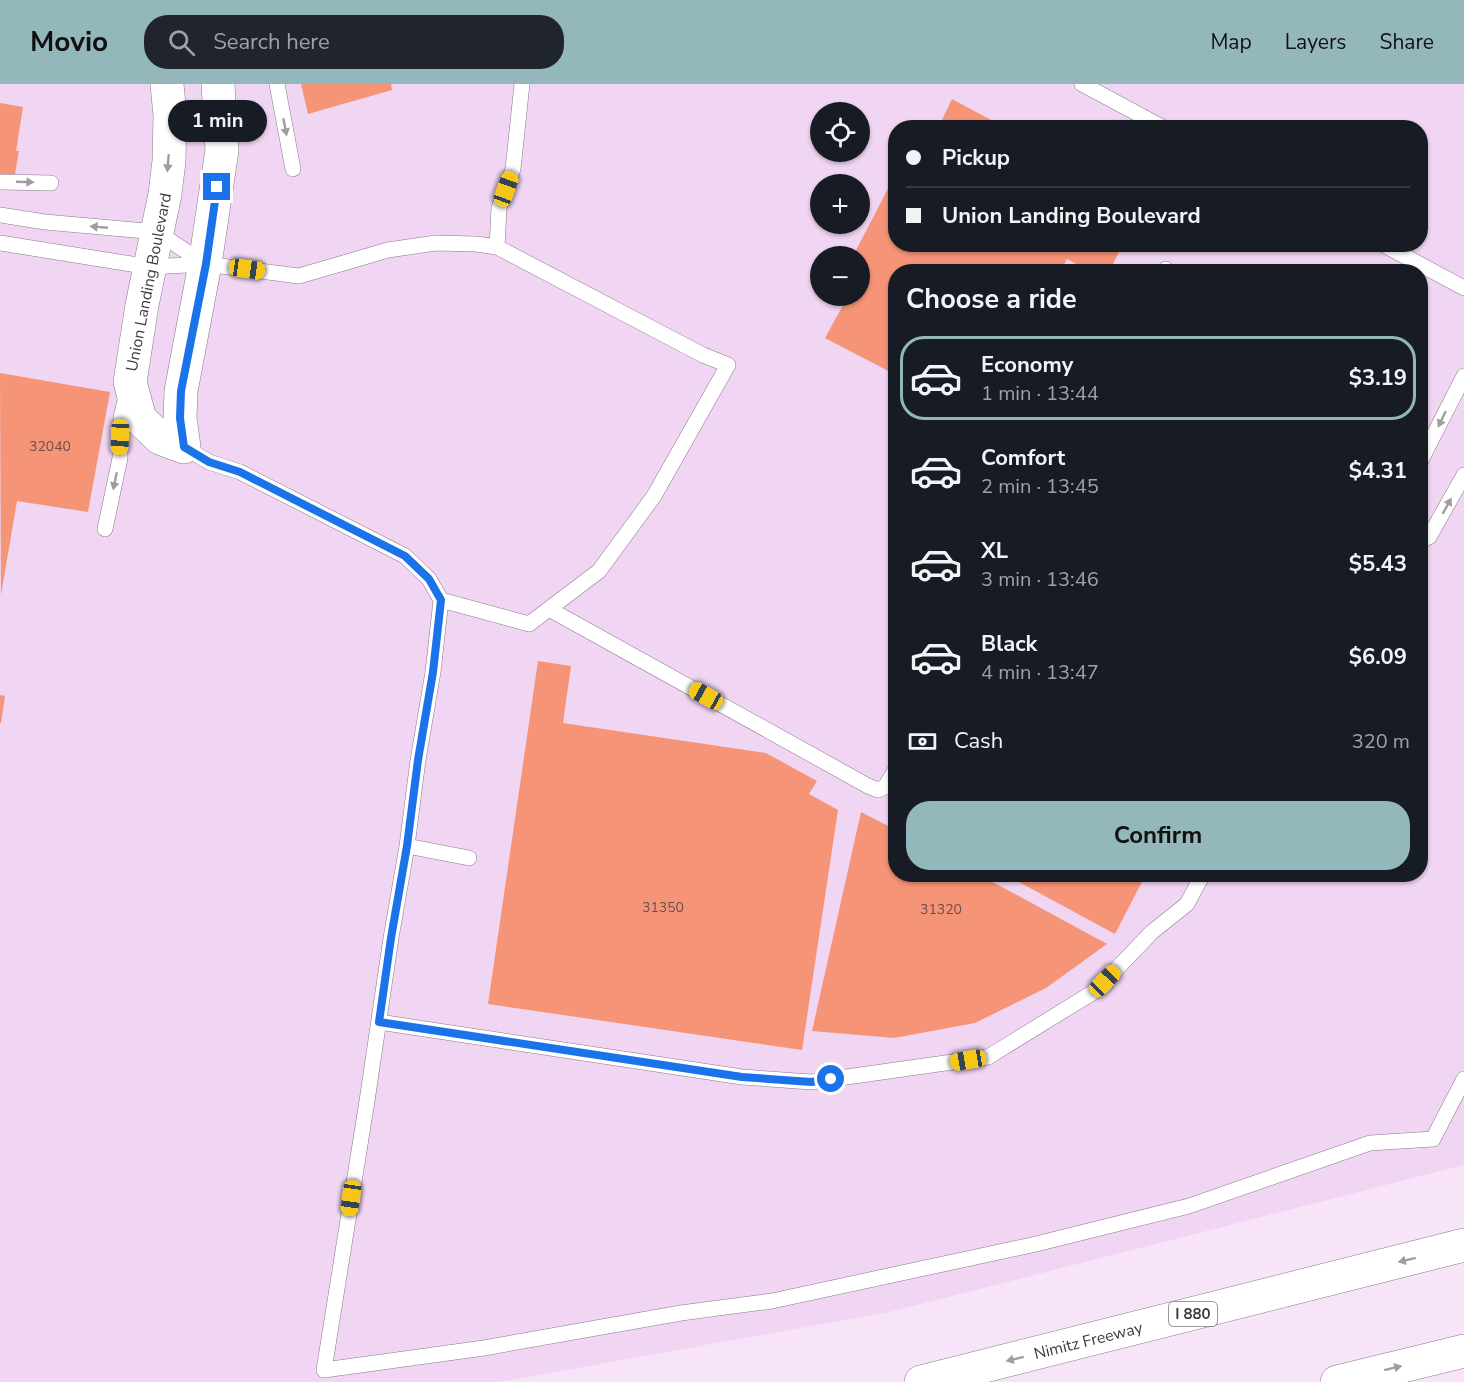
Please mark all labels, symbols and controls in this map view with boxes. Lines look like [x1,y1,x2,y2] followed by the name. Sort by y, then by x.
[144,15,564,69] search box
[30,23,108,61] text: Movio
[165,26,198,59] icon: search
[213,27,330,57] text: Search here
[1210,28,1252,56] text: Map
[1285,28,1346,56] text: Layers
[1379,28,1434,56] text: Share
[168,100,266,142] callout: 1 min
[810,102,870,306] map controls
[810,102,870,162] button: locate
[192,107,243,134] text: 1 min
[281,117,290,136] one-way arrow
[942,143,1010,173] text: Pickup
[163,154,173,173] one-way arrow
[491,169,521,209] car
[203,173,230,200] route end
[810,174,870,234] button: +
[16,178,35,187] one-way arrow
[121,191,177,373] street label: Union Landing Boulevard
[942,201,1201,231] text: Union Landing Boulevard
[89,222,108,232] one-way arrow
[810,246,870,306] button: −
[228,258,266,280] car
[906,281,1077,318] text: Choose a ride
[981,350,1073,380] text: Economy
[909,351,963,405] icon: car
[1349,363,1407,393] text: $3.19
[981,380,1099,407] text: 1 min · 13:44
[1437,410,1447,428] one-way arrow
[110,419,130,455] car
[29,437,71,456] house number: 32040
[981,443,1065,473] text: Comfort
[909,444,963,498] icon: car
[1349,456,1407,486] text: $4.31
[110,472,119,491] one-way arrow
[981,473,1099,500] text: 2 min · 13:45
[1442,497,1452,514] one-way arrow
[981,536,1008,566] text: XL
[909,537,963,591] icon: car
[1349,549,1407,579] text: $5.43
[981,566,1099,593] text: 3 min · 13:46
[981,629,1037,659] text: Black
[909,630,963,684] icon: car
[1349,642,1407,672] text: $6.09
[981,659,1099,686] text: 4 min · 13:47
[686,679,726,713] car
[906,725,939,758] icon: cash
[954,726,1003,756] text: Cash
[1352,728,1410,755] text: 320 m
[906,801,1410,870] button: Confirm
[642,898,684,917] house number: 31350
[920,900,962,919] house number: 31320
[1086,962,1124,1000] car
[949,1048,987,1072] car
[817,1065,844,1092] route start
[340,1179,362,1217] car
[1398,1255,1416,1265] one-way arrow
[1169,1302,1217,1326] road number: I 880
[1032,1317,1146,1365] street label: Nimitz Freeway
[1005,1354,1024,1364] one-way arrow
[1384,1363,1403,1373] one-way arrow

